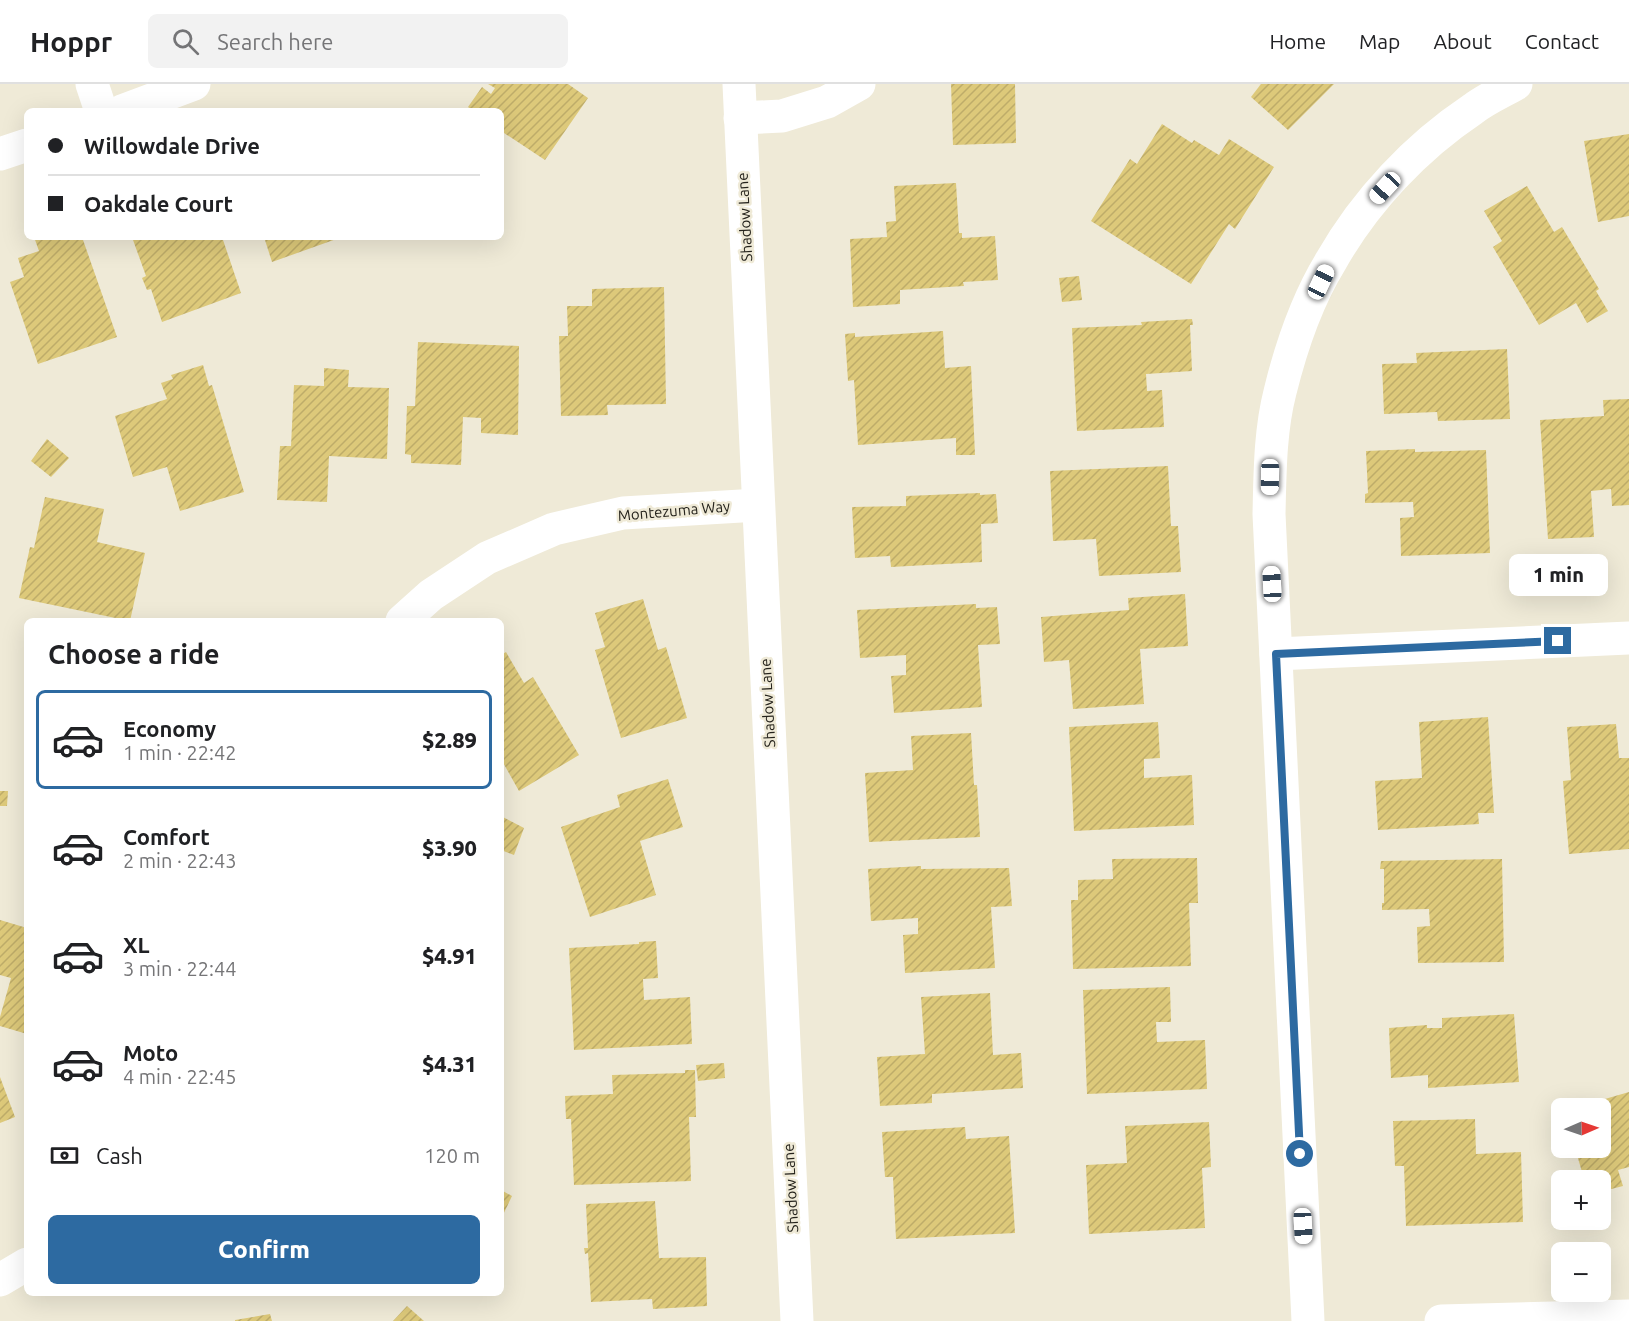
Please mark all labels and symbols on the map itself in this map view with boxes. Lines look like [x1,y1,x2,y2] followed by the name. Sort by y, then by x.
[1366,169,1404,207] car
[734,172,755,262] street label: Shadow Lane
[1305,262,1337,302] car
[1261,459,1279,495] car
[617,497,731,524] street label: Montezuma Way
[1508,554,1608,596] callout: 1 min
[1262,566,1282,602] car
[1544,627,1571,654] route end
[757,658,778,748] street label: Shadow Lane
[1551,1098,1611,1158] north arrow
[1286,1140,1313,1167] route start
[780,1143,801,1233] street label: Shadow Lane
[1293,1208,1313,1244] car

